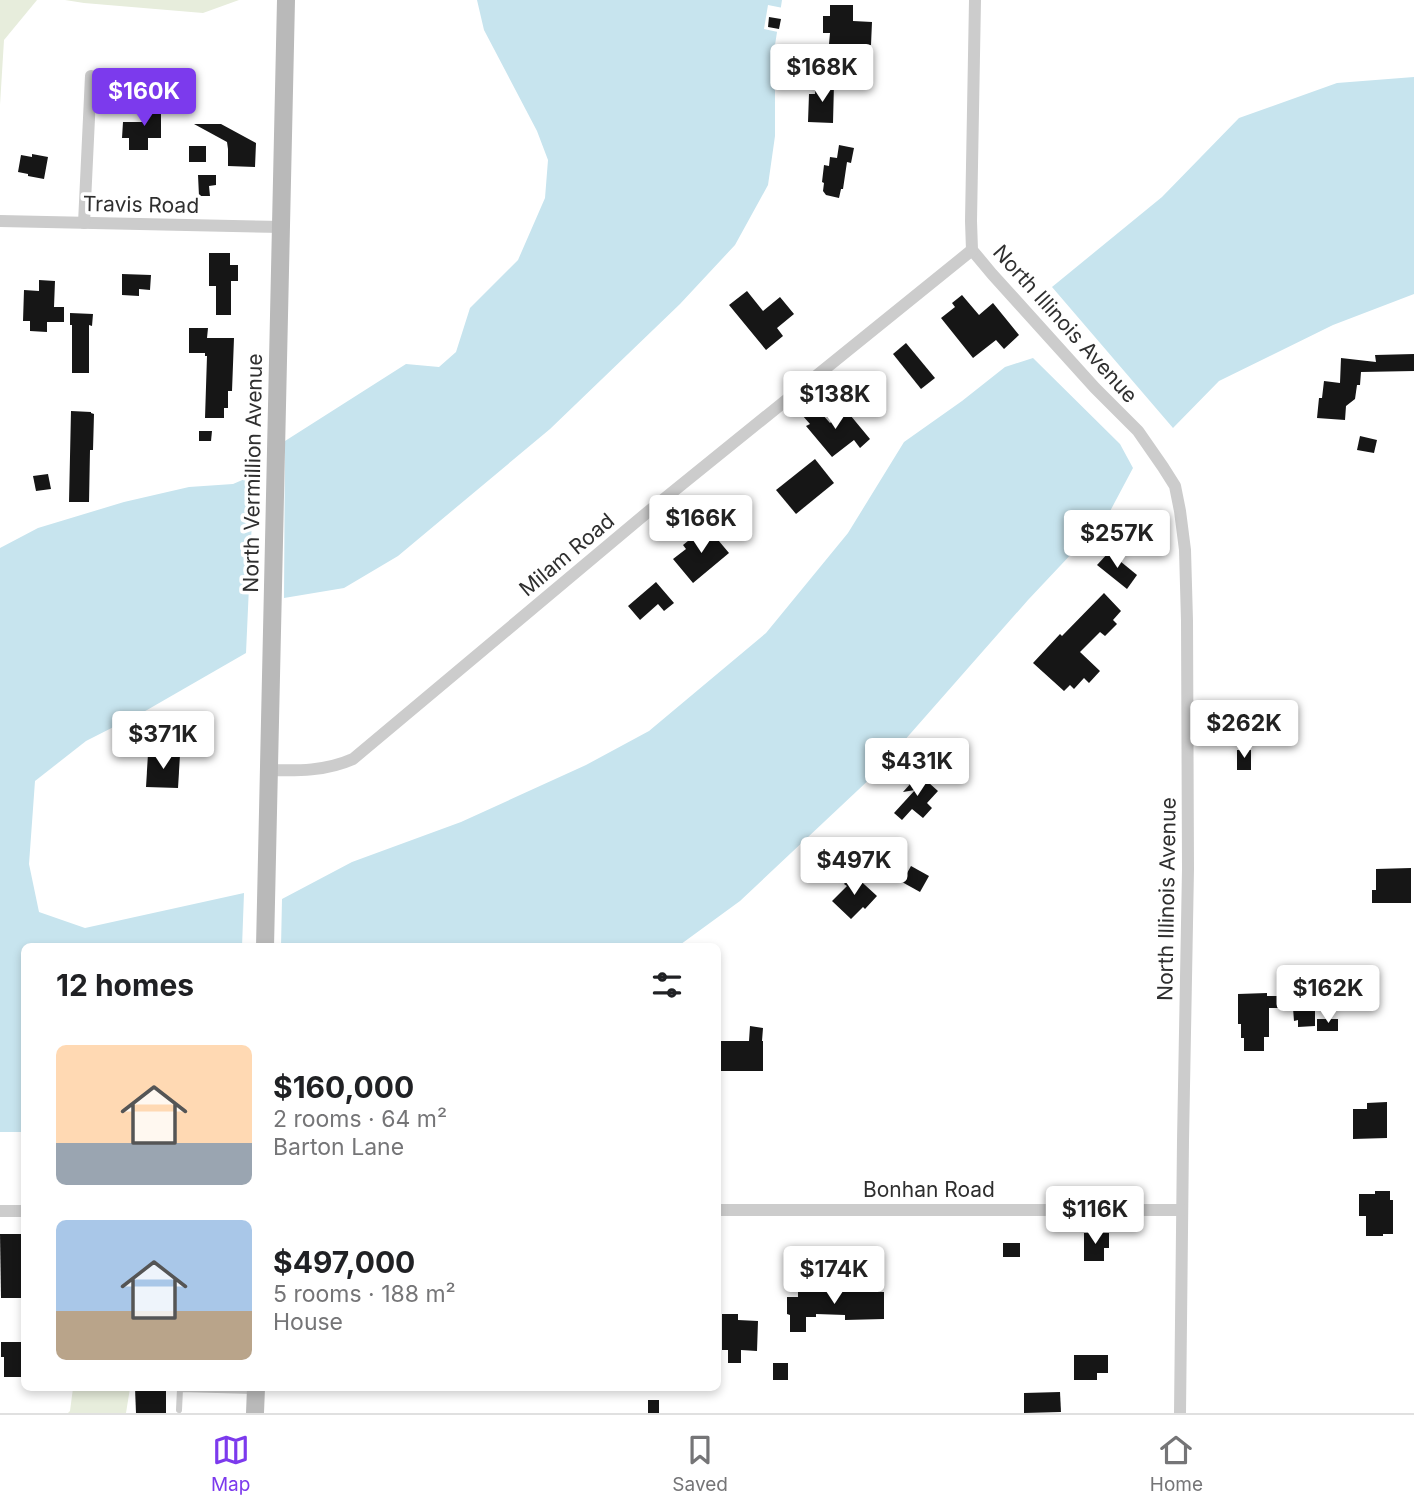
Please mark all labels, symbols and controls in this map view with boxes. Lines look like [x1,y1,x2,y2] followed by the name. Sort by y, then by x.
[773,44,871,104] pin: $168K
[786,53,858,81] text: $168K
[95,68,193,128] pin: $160K
[108,77,180,105] text: $160K
[83,191,199,218] street label: Travis Road
[988,240,1143,408] street label: North Illinois Avenue
[238,353,267,593] street label: North Vermillion Avenue
[786,372,884,431] pin: $138K
[799,380,871,408] text: $138K
[652,496,750,555] pin: $166K
[665,504,737,532] text: $166K
[514,508,619,601] street label: Milam Road
[1068,510,1166,570] pin: $257K
[1080,519,1154,547] text: $257K
[1195,700,1293,760] pin: $262K
[1206,709,1282,737] text: $262K
[114,712,212,771] pin: $371K
[128,720,198,748] text: $371K
[868,738,966,798] pin: $431K
[881,747,953,775] text: $431K
[1152,797,1181,1001] street label: North Illinois Avenue
[805,838,903,897] pin: $497K
[816,846,892,874] text: $497K
[1279,965,1377,1025] pin: $162K
[648,966,686,1004] icon: filters
[56,967,194,1003] text: 12 homes
[1293,974,1363,1002] text: $162K
[273,1069,414,1105] text: $160,000
[112,1073,196,1157] icon: home
[273,1105,447,1133] text: 2 rooms · 64 m²
[273,1133,404,1161] text: Barton Lane
[863,1177,995,1202] street label: Bonhan Road
[1046,1186,1144,1246] pin: $116K
[1062,1195,1128,1223] text: $116K
[273,1244,415,1280] text: $497,000
[785,1246,883,1306] pin: $174K
[112,1248,196,1332] icon: home
[799,1255,869,1283] text: $174K
[273,1280,456,1308] text: 5 rooms · 188 m²
[273,1308,343,1336] text: House
[211,1431,250,1496] tab: Map
[672,1431,728,1496] tab: Saved
[1150,1431,1203,1496] tab: Home

